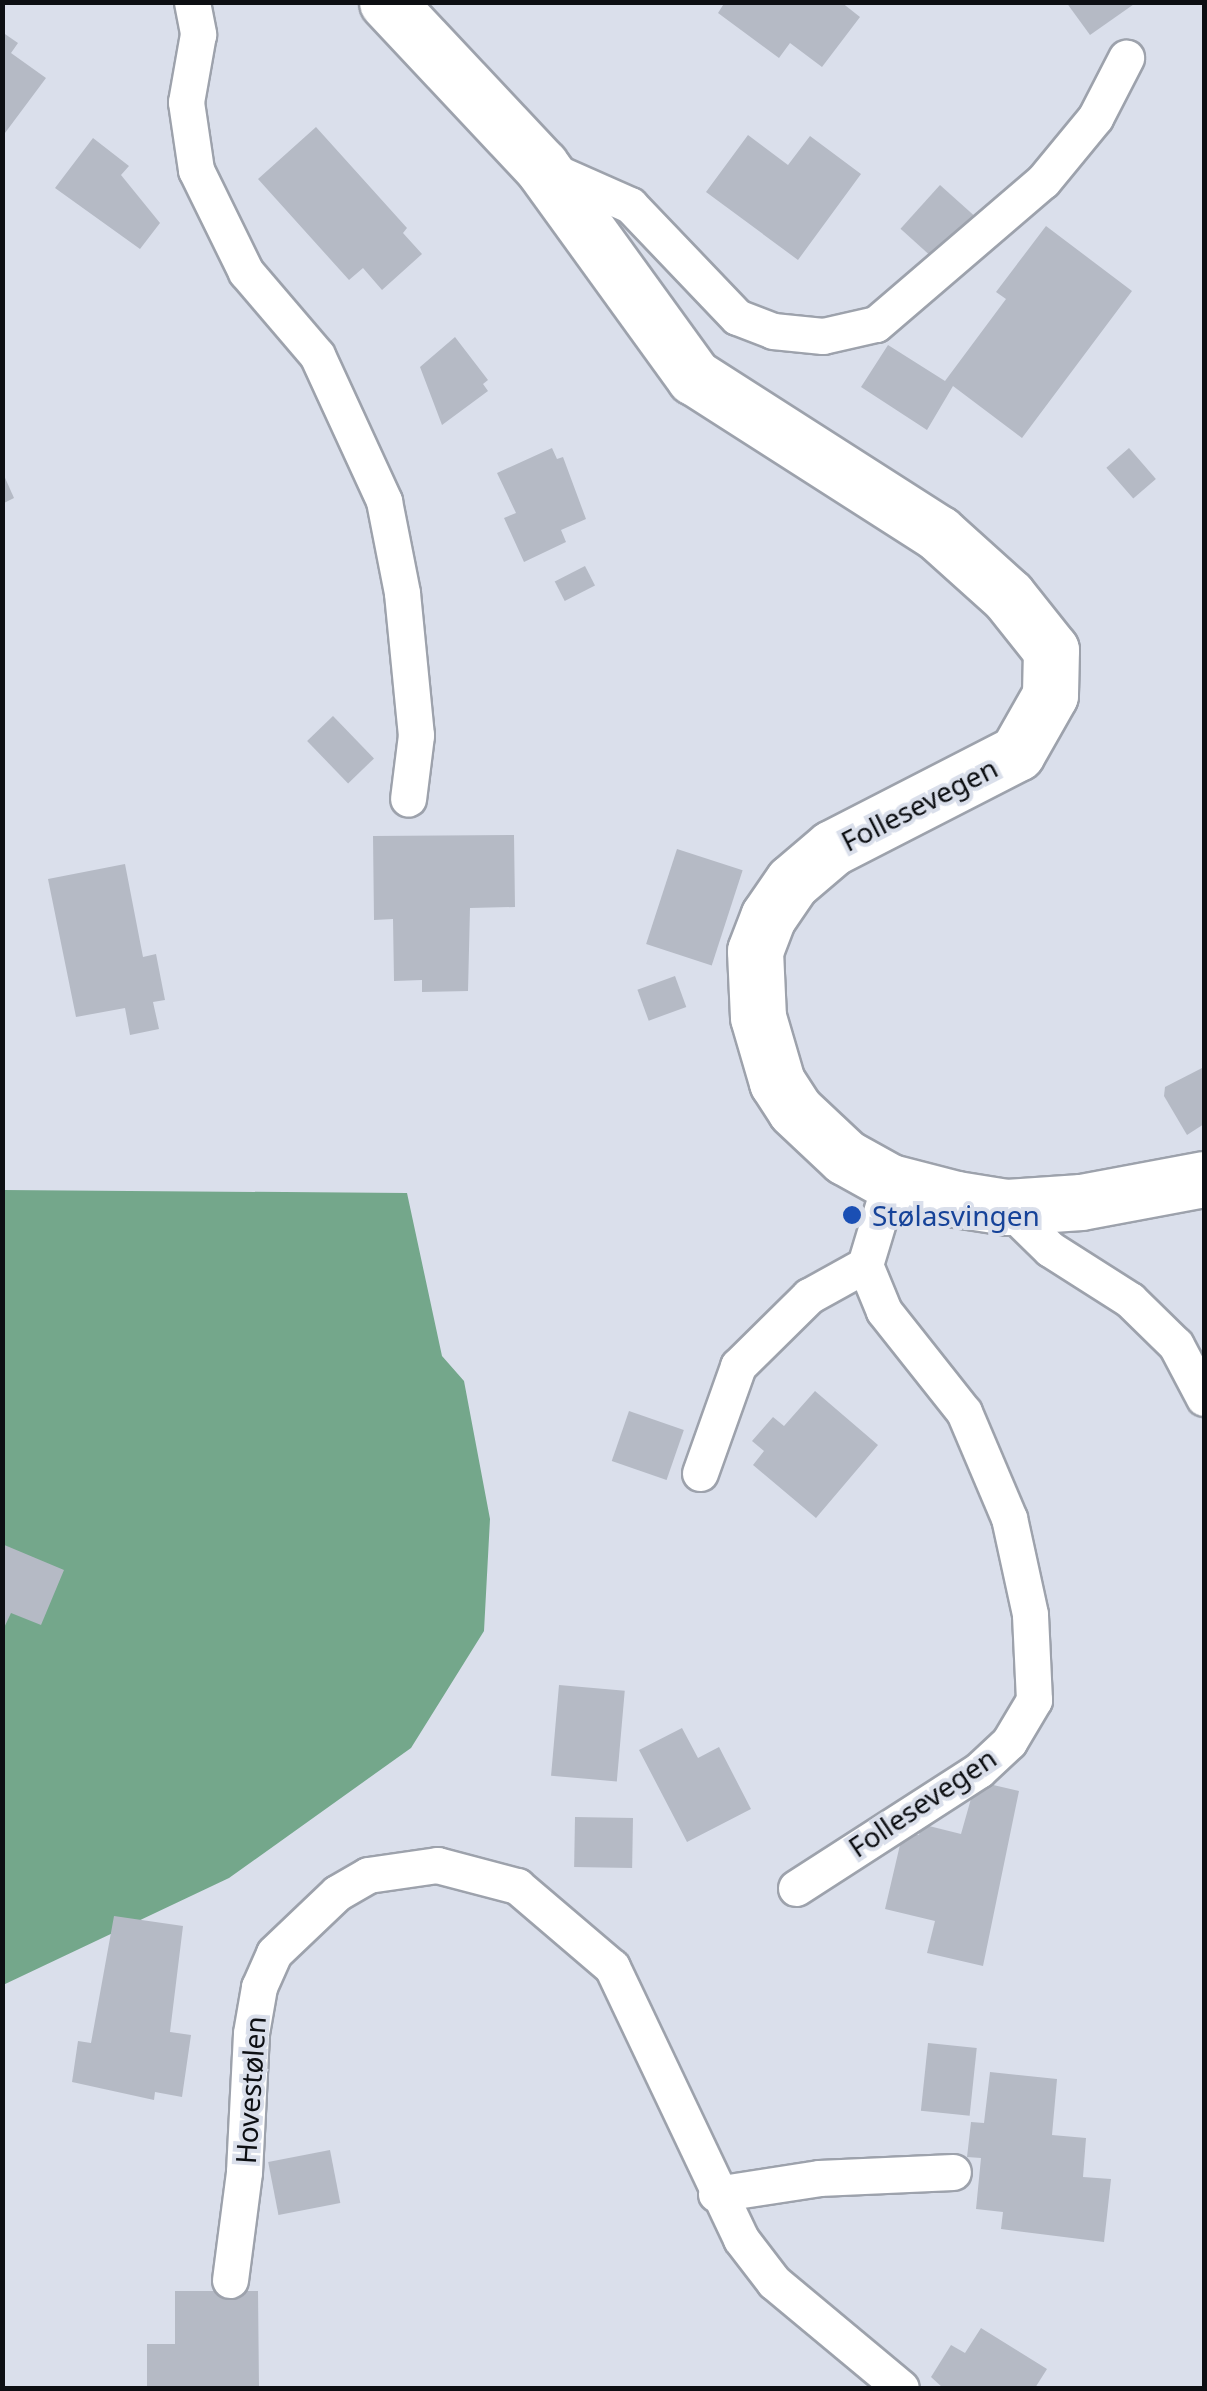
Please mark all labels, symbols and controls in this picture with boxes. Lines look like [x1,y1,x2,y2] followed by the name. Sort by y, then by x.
[835,750,1003,858] street label: Follesevegen
[872,1198,1040,1232] place label: Stølasvingen
[841,1204,863,1226] marker: Stølasvingen
[842,1740,1002,1864] street label: Follesevegen
[228,2015,272,2165] street label: Hovestølen

